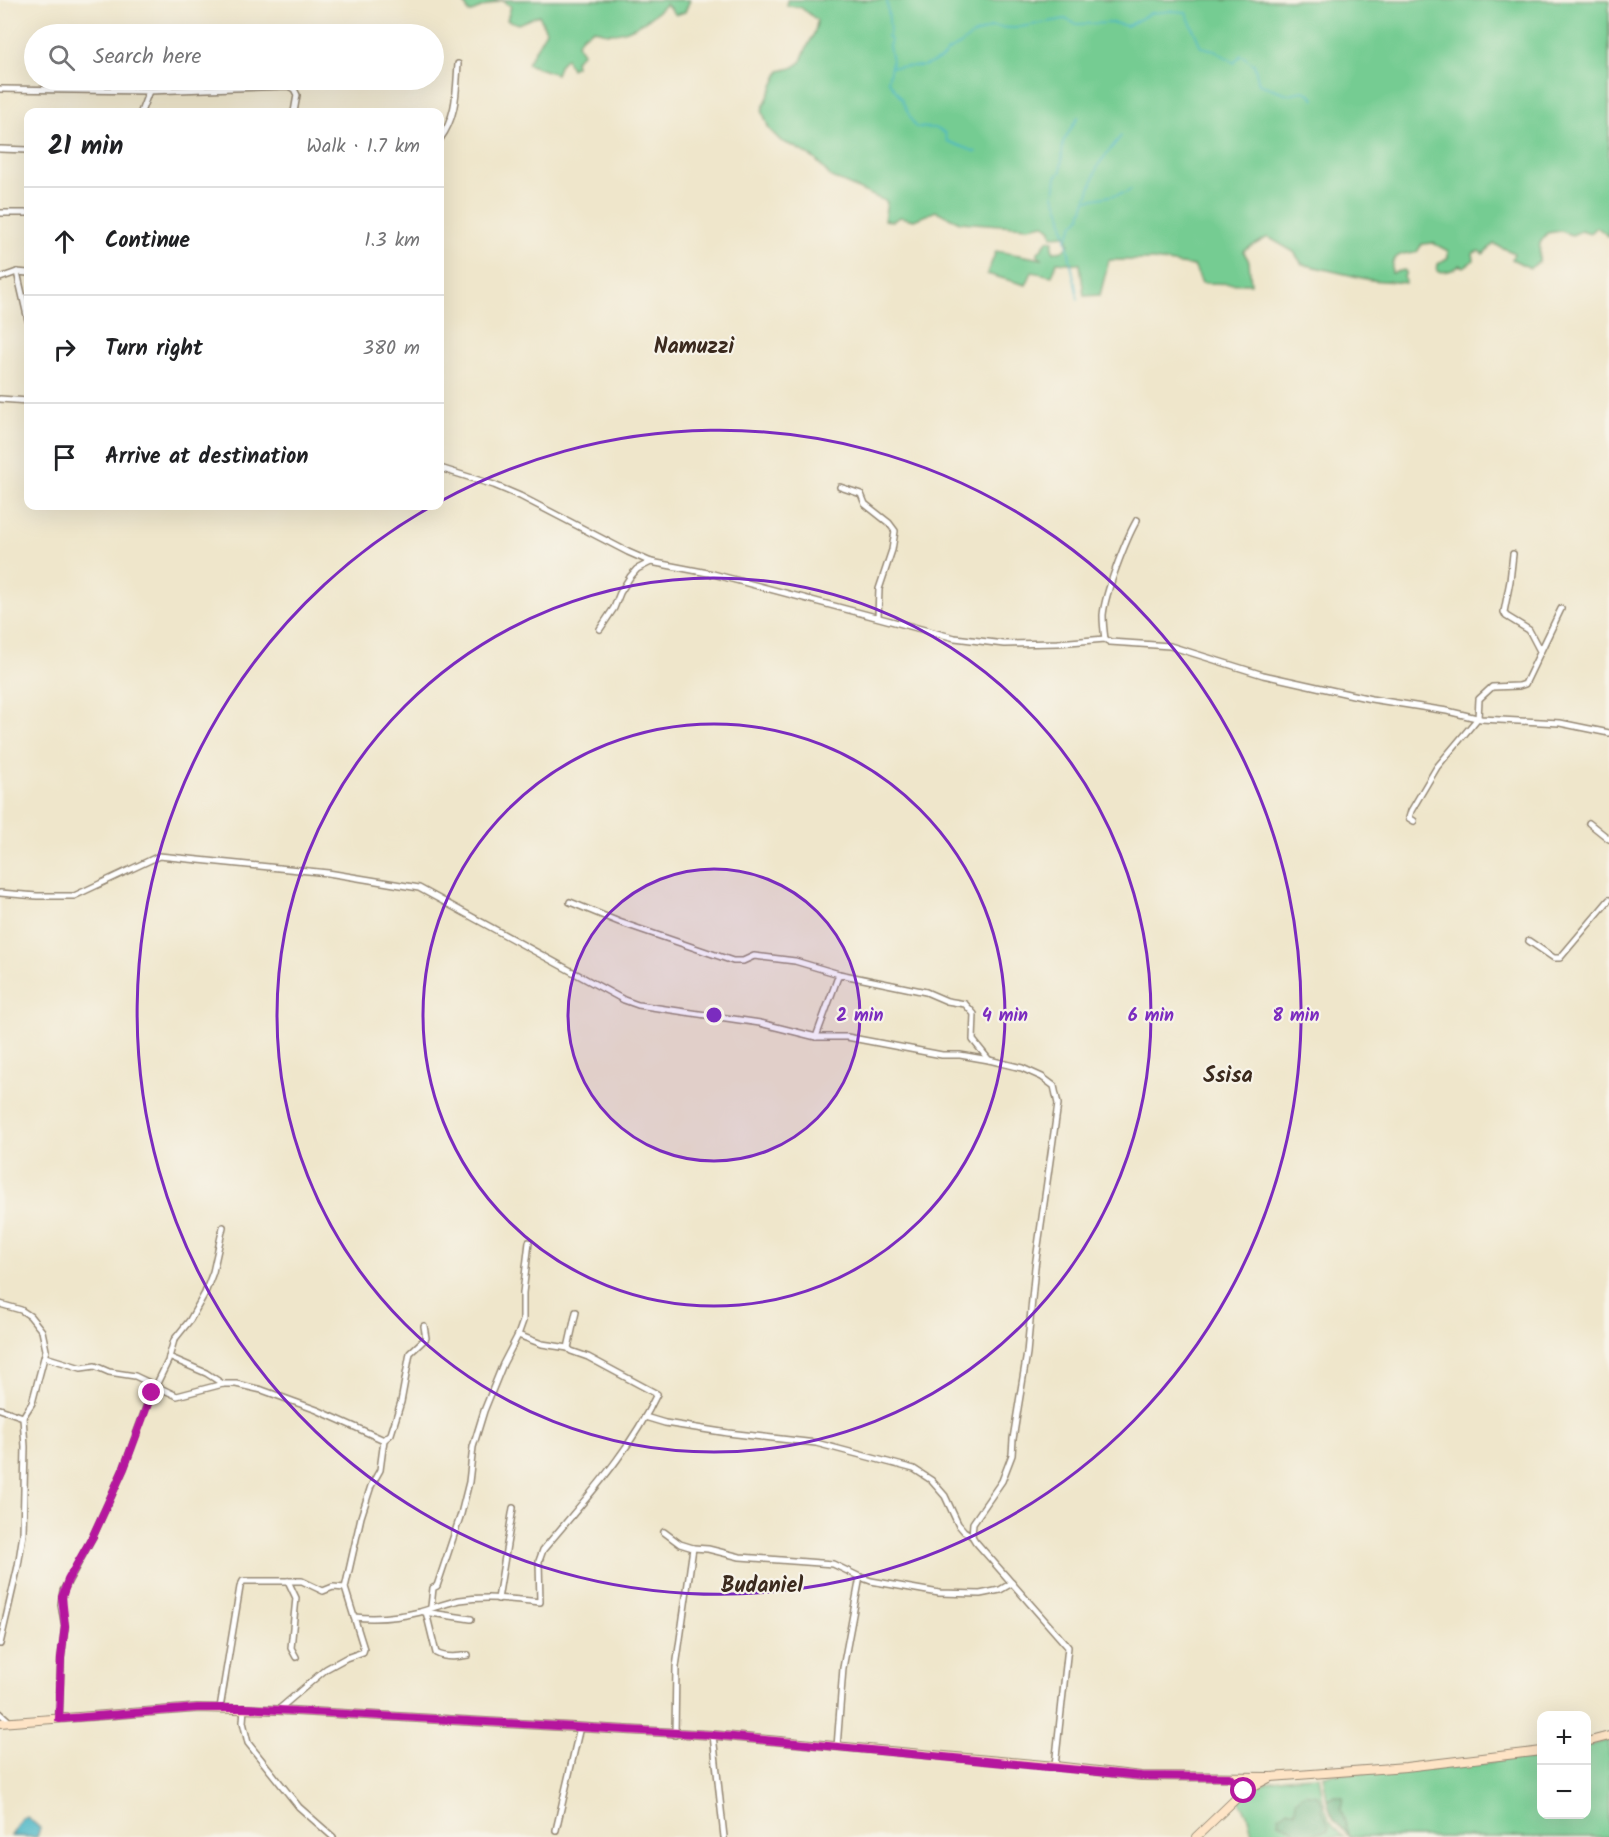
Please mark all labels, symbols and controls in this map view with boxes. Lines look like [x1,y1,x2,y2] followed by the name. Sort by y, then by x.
[24,24,444,90] search box
[93,40,201,75] text: Search here
[45,41,78,74] icon: search
[48,126,123,168] text: 21 min
[306,131,420,163] text: Walk · 1.7 km
[105,224,190,259] text: Continue
[48,225,81,258] icon: ahead
[364,225,420,257] text: 1.3 km
[654,330,736,365] district label: Namuzzi
[105,332,203,367] text: Turn right
[48,333,81,366] icon: right
[363,333,420,365] text: 380 m
[105,440,308,475] text: Arrive at destination
[48,441,81,474] icon: arrive
[837,1002,883,1031] text: 2 min
[982,1002,1028,1031] text: 4 min
[1128,1002,1174,1031] text: 6 min
[1273,1002,1319,1031] text: 8 min
[704,1005,724,1025] centre of rings
[1203,1059,1253,1094] district label: Ssisa
[138,1379,164,1405] route end
[721,1569,803,1604] district label: Budaniel
[1537,1711,1591,1819] map controls
[1537,1711,1591,1765] button: +
[1537,1765,1591,1819] button: −
[1230,1777,1256,1803] route start

